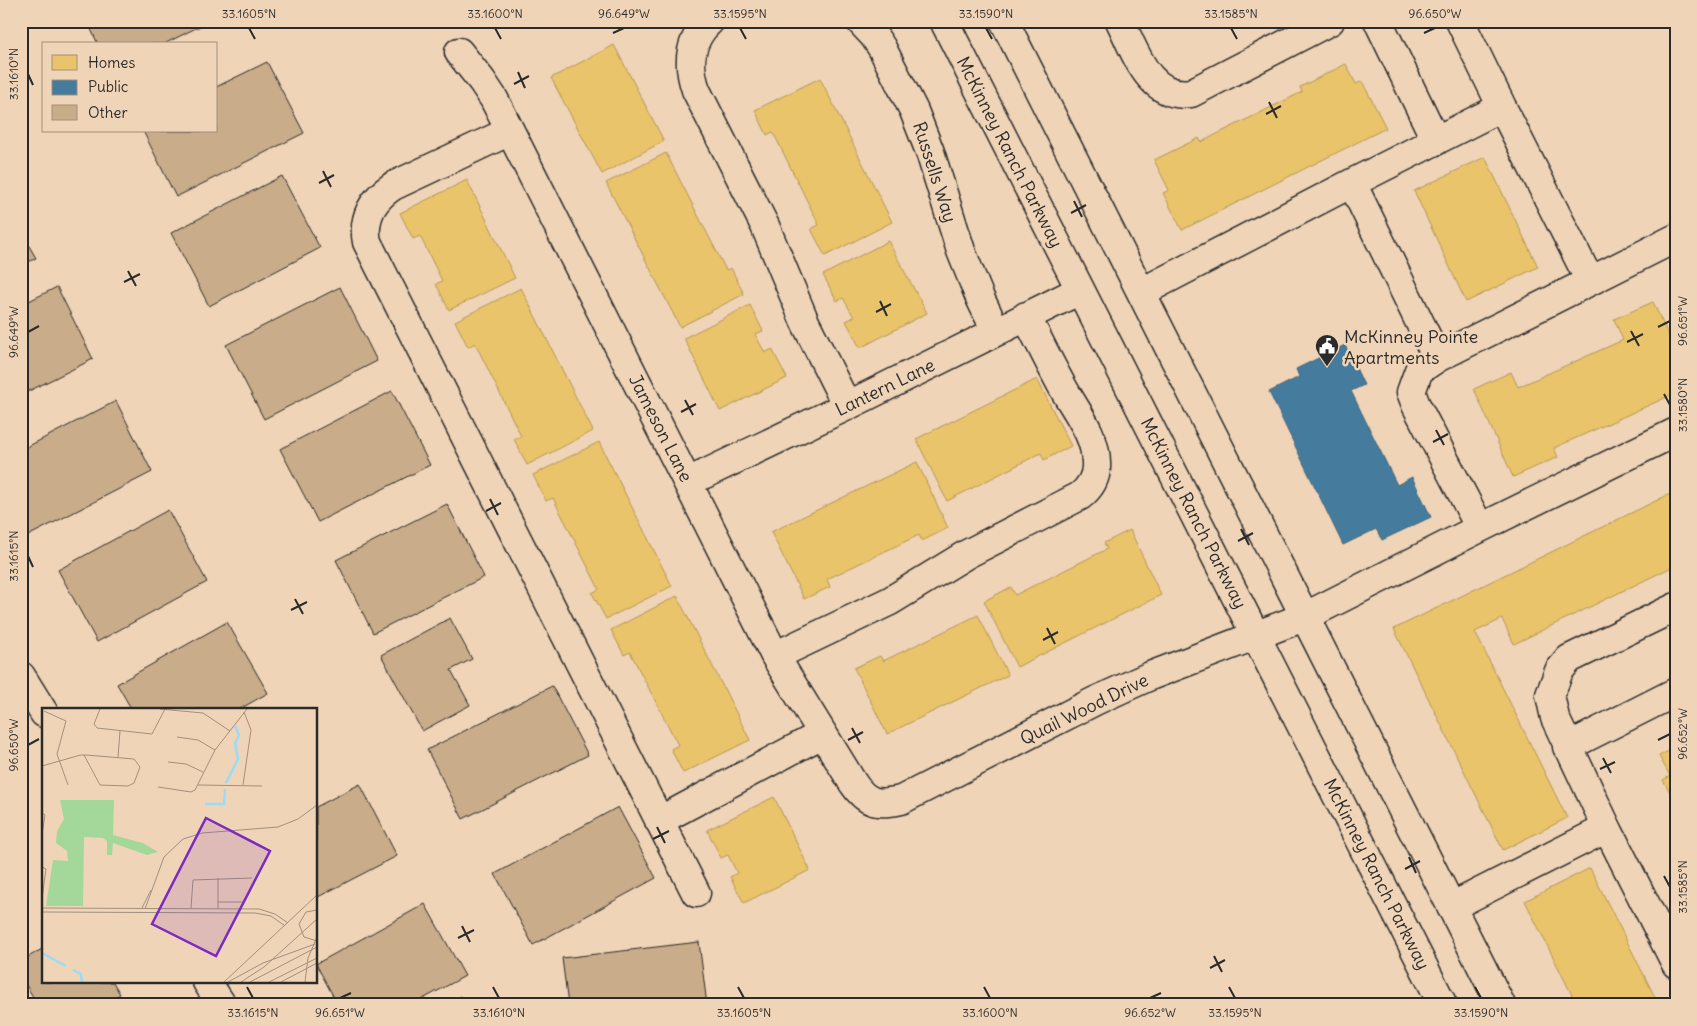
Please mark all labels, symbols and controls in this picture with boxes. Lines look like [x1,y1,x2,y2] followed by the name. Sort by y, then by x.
[222,6,276,21] text: 33.1605°N
[467,6,523,21] text: 33.1600°N
[598,6,650,21] text: 96.649°W
[713,6,767,21] text: 33.1595°N
[959,6,1013,21] text: 33.1590°N
[1204,6,1258,21] text: 33.1585°N
[1409,6,1462,21] text: 96.650°W
[42,42,218,132] legend
[6,48,21,100] text: 33.1610°N
[88,53,135,72] text: Homes
[952,53,1068,251] street label: McKinney Ranch Parkway
[88,77,129,96] text: Public
[88,103,128,122] text: Other
[908,119,962,225] street label: Russells Way
[1675,296,1690,346] text: 96.651°W
[6,306,21,358] text: 96.649°W
[1344,325,1478,369] place label: McKinney Pointe Apartments
[1314,333,1340,367] public building icon: McKinney Pointe Apartments
[831,353,939,421] street label: Lantern Lane
[624,370,698,486] street label: Jameson Lane
[1675,378,1690,432] text: 33.1580°N
[1136,414,1252,612] street label: McKinney Ranch Parkway
[6,530,21,582] text: 33.1615°N
[1016,668,1152,750] street label: Quail Wood Drive
[42,708,318,984] inset map
[1675,708,1690,760] text: 96.652°W
[6,718,21,771] text: 96.650°W
[1319,775,1435,973] street label: McKinney Ranch Parkway
[1675,860,1690,914] text: 33.1585°N
[227,1005,279,1020] text: 33.1615°N
[315,1005,365,1020] text: 96.651°W
[473,1005,525,1020] text: 33.1610°N
[717,1005,771,1020] text: 33.1605°N
[962,1005,1018,1020] text: 33.1600°N
[1124,1005,1176,1020] text: 96.652°W
[1208,1005,1262,1020] text: 33.1595°N
[1454,1005,1508,1020] text: 33.1590°N

